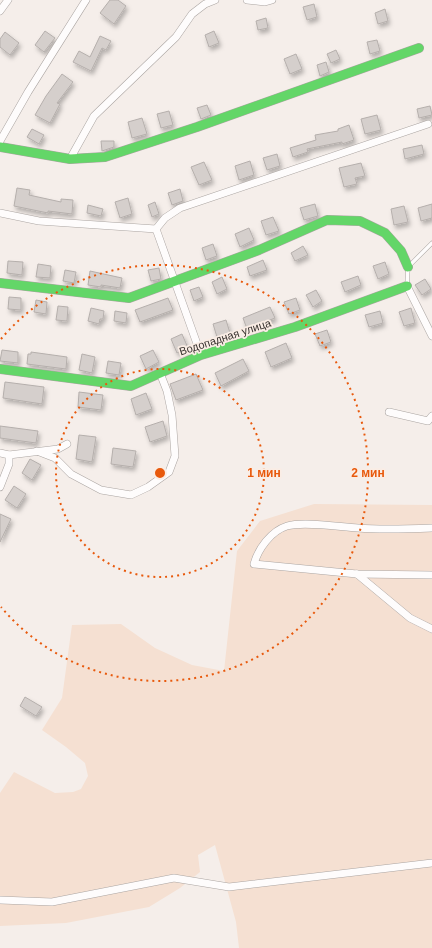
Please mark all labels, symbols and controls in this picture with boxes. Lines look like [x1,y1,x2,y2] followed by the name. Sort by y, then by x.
[178,316,273,357] street label: Водопадная улица
[153,466,167,480] centre of rings
[247,466,281,480] text: 1 мин
[351,466,385,480] text: 2 мин

